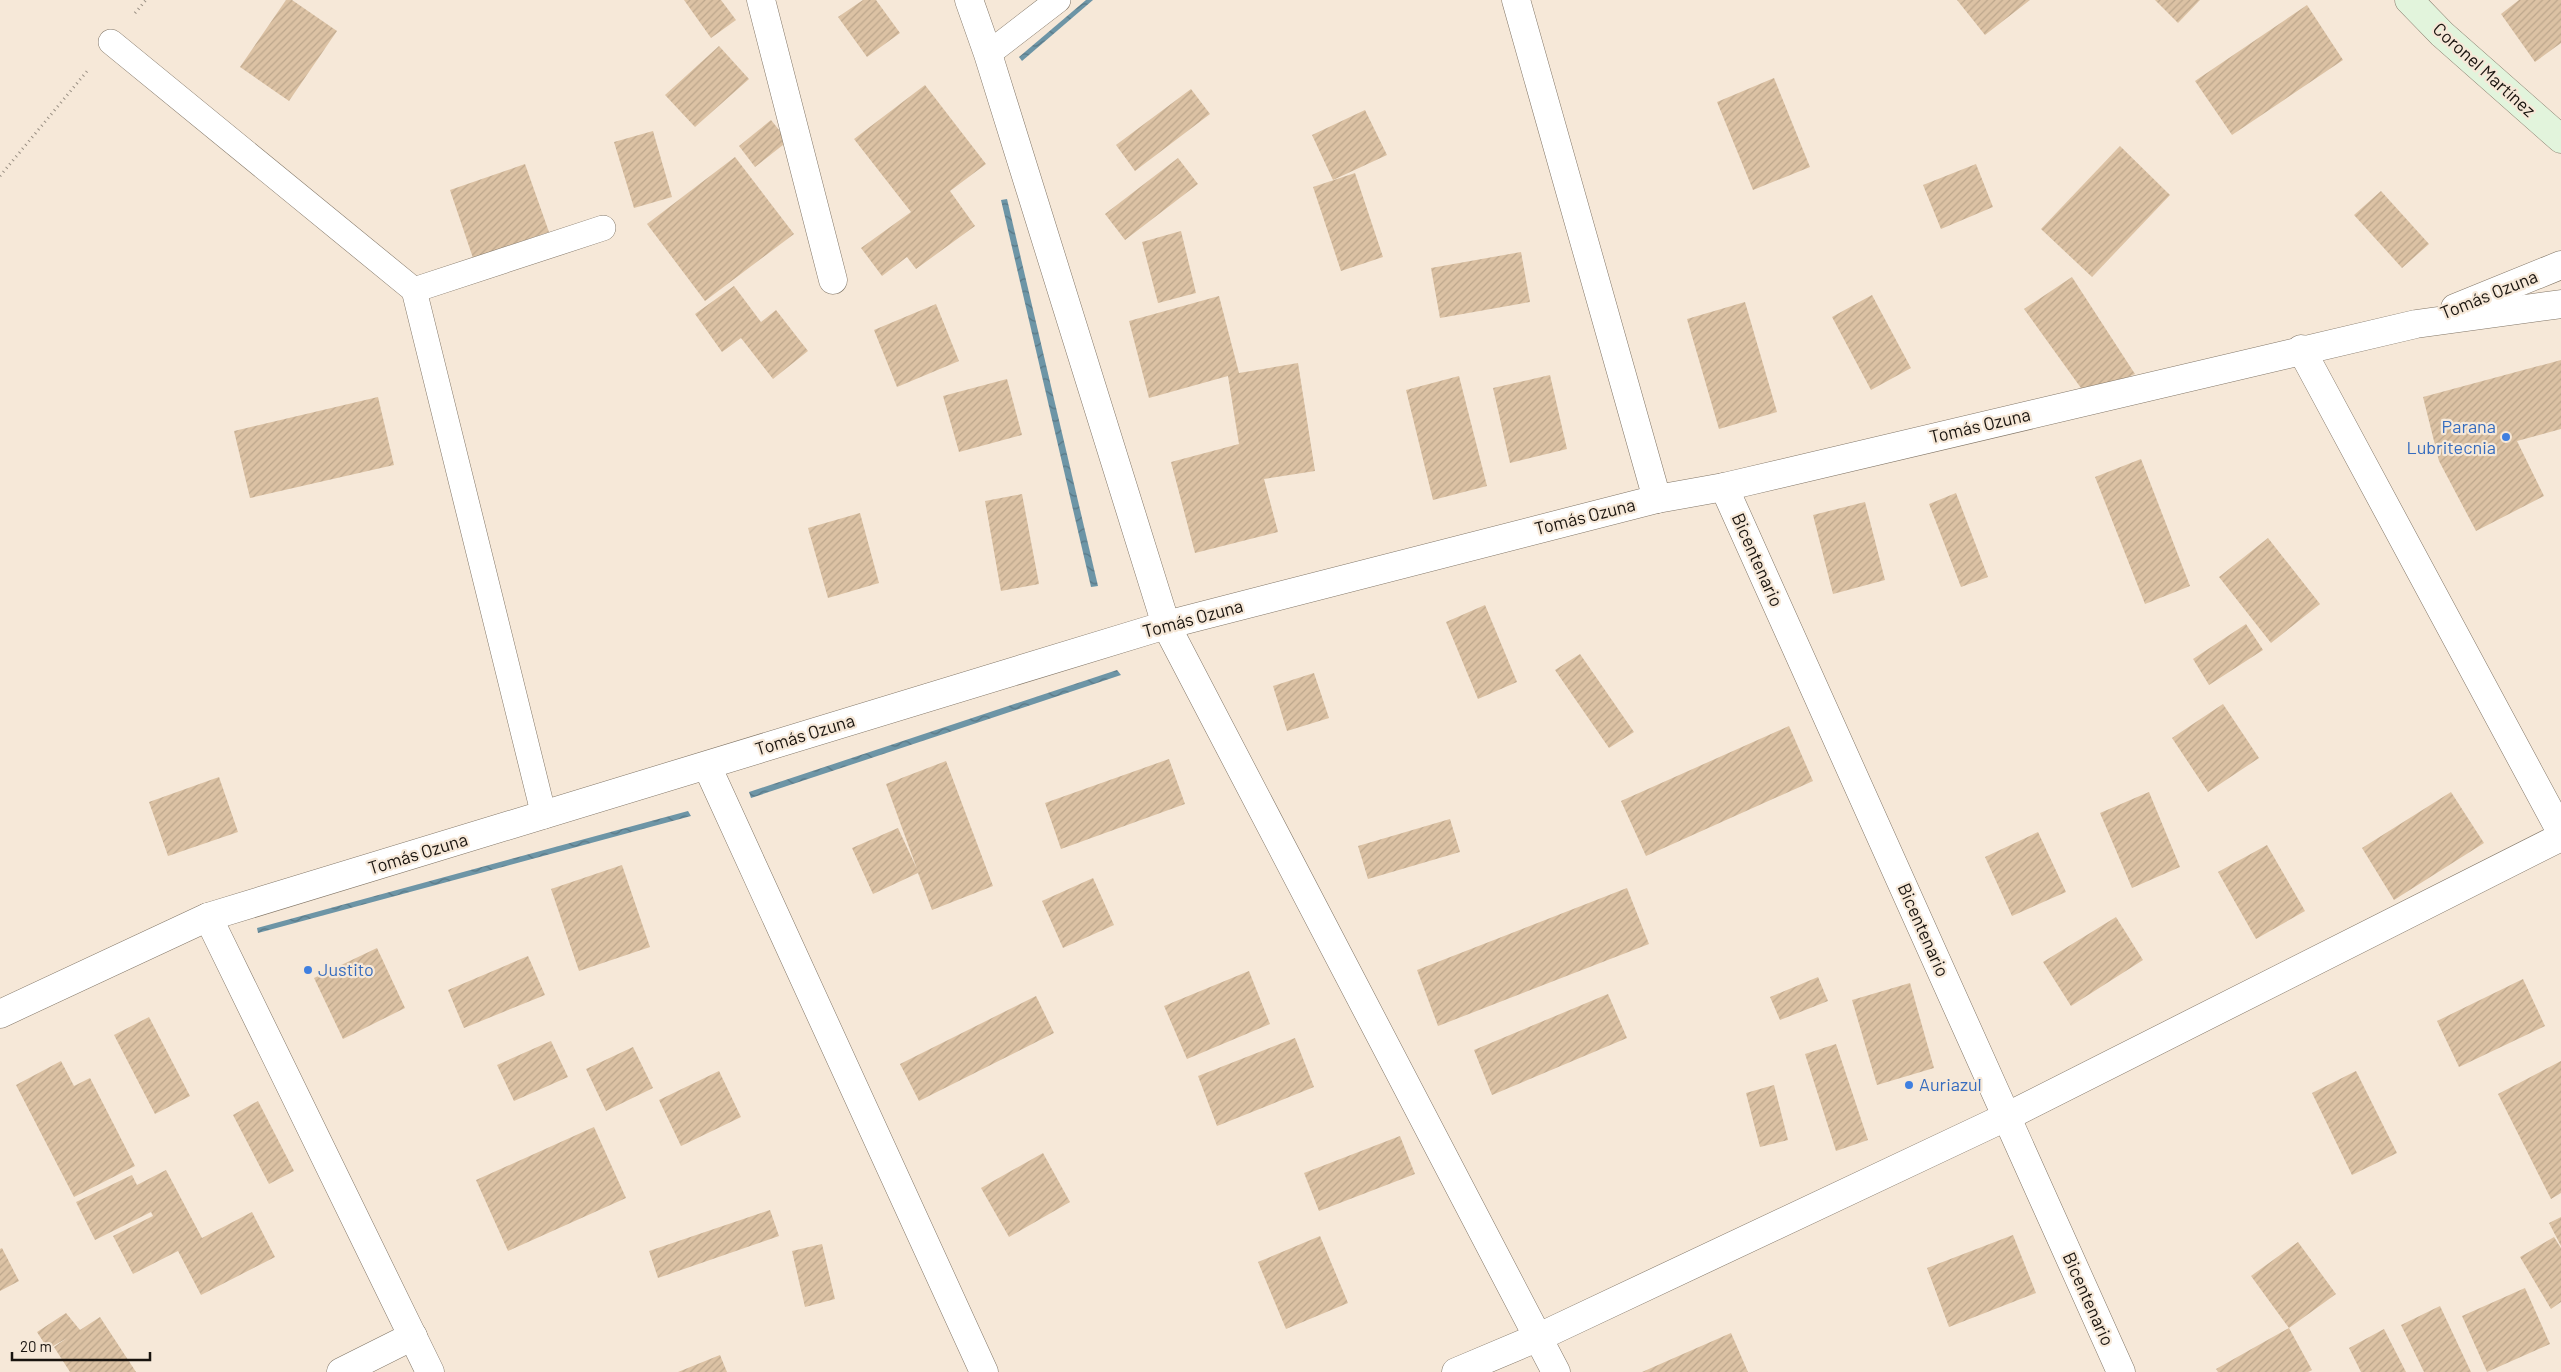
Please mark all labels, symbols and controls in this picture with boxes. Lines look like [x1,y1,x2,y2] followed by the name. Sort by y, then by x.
[2429,17,2540,121] street label: Coronel Martínez
[2437,265,2540,324] street label: Tomás Ozuna
[1927,403,2032,447] street label: Tomás Ozuna
[2406,415,2496,458] place label: Parana Lubritecnia
[2500,431,2512,443] marker: Parana Lubritecnia
[1532,493,1637,539] street label: Tomás Ozuna
[1727,509,1788,610] street label: Bicentenario
[1140,594,1245,642] street label: Tomás Ozuna
[752,708,857,760] street label: Tomás Ozuna
[365,827,470,879] street label: Tomás Ozuna
[1893,879,1954,980] street label: Bicentenario
[318,958,374,980] place label: Justito
[302,964,314,976] marker: Justito
[1919,1073,1982,1095] place label: Auriazul
[1903,1079,1915,1091] marker: Auriazul
[2058,1248,2119,1349] street label: Bicentenario
[12,1330,150,1362] scale bar
[20,1337,52,1355] text: 20 m

